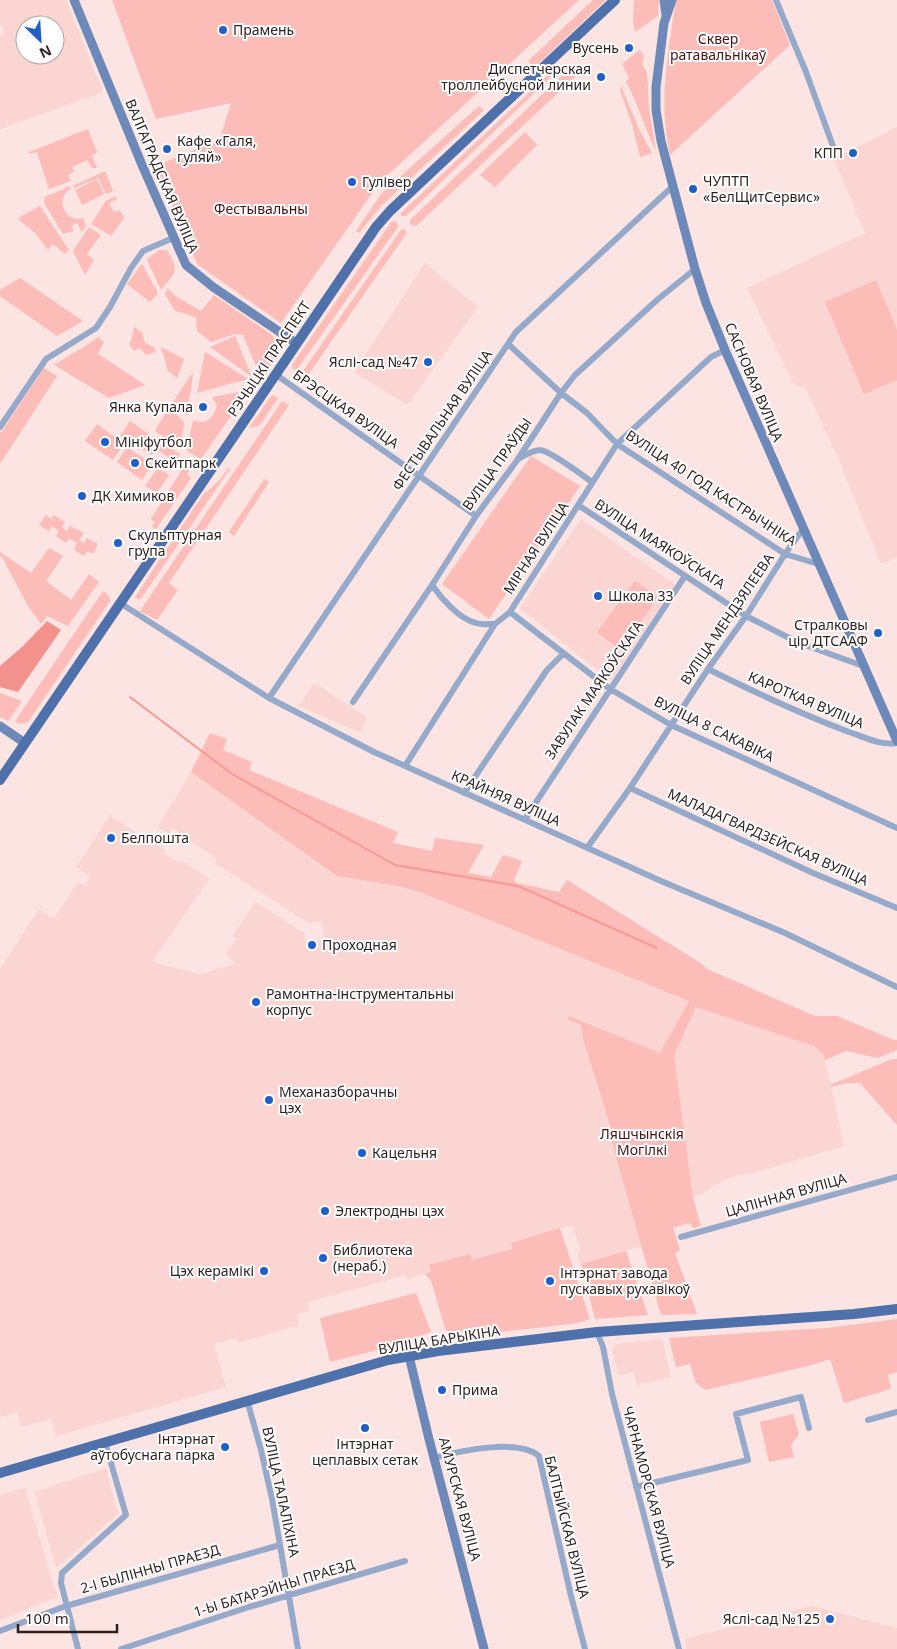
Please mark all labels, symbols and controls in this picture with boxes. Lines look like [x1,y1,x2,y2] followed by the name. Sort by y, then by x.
[15,15,65,65] north arrow
[233,20,294,39] place label: Прамень
[217,24,229,36] marker: Прамень
[670,29,767,64] park label: Сквер ратавальнікаў
[572,38,619,57] place label: Вусень
[37,41,55,63] text: N
[623,42,635,54] marker: Вусень
[441,59,591,94] place label: Диспетчерская троллейбусной линии
[595,71,607,83] marker: Диспетчерская троллейбусной линии
[121,96,204,256] street label: ВАЛГАГРАДСКАЯ ВУЛІЦА
[177,131,257,166] place label: Кафе «Галя, гуляй»
[161,143,173,155] marker: Кафе «Галя, гуляй»
[814,143,843,162] place label: КПП
[847,147,859,159] marker: КПП
[703,171,820,206] place label: ЧУПТП «БелЩитСервис»
[362,172,411,191] place label: Гулівер
[346,176,358,188] marker: Гулівер
[687,183,699,195] marker: ЧУПТП «БелЩитСервис»
[214,199,308,218] park label: Фестывальны
[223,297,315,420] street label: РЭЧЫЦКІ ПРАСПЕКТ
[721,319,788,444] street label: САСНОВАЯ ВУЛІЦА
[387,346,496,494] street label: ФЕСТЫВАЛЬНАЯ ВУЛІЦА
[329,352,418,371] place label: Яслі-сад №47
[422,356,434,368] marker: Яслі-сад №47
[290,365,403,452] street label: БРЭСЦКАЯ ВУЛІЦА
[109,397,193,416] place label: Янка Купала
[197,401,209,413] marker: Янка Купала
[458,414,536,514] street label: ВУЛІЦА ПРАЎДЫ
[622,425,800,550] street label: ВУЛІЦА 40 ГОД КАСТРЫЧНІКА
[115,432,192,451] place label: Мініфутбол
[99,436,111,448] marker: Мініфутбол
[145,453,217,472] place label: Скейтпарк
[129,457,141,469] marker: Скейтпарк
[92,486,174,505] place label: ДК Химиков
[76,490,88,502] marker: ДК Химиков
[591,494,729,593] street label: ВУЛІЦА МАЯКОЎСКАГА
[499,498,573,598] street label: МІРНАЯ ВУЛІЦА
[128,525,222,560] place label: Скульптурная група
[112,537,124,549] marker: Скульптурная група
[675,549,778,688] street label: ВУЛІЦА МЕНДЗЯЛЕЕВА
[608,586,674,605] place label: Школа 33
[592,590,604,602] marker: Школа 33
[788,615,868,650] place label: Стралковы цір ДТСААФ
[540,617,647,763] street label: ЗАВУЛАК МАЯКОЎСКАГА
[872,627,884,639] marker: Стралковы цір ДТСААФ
[745,667,867,733] street label: КАРОТКАЯ ВУЛІЦА
[651,691,777,766] street label: ВУЛІЦА 8 САКАВІКА
[449,765,564,830] street label: КРАЙНЯЯ ВУЛІЦА
[665,784,872,890] street label: МАЛАДАГВАРДЗЕЙСКАЯ ВУЛІЦА
[121,828,189,847] place label: Белпошта
[105,832,117,844] marker: Белпошта
[322,935,397,954] place label: Проходная
[306,939,318,951] marker: Проходная
[266,984,454,1019] place label: Рамонтна-інструментальны корпус
[250,996,262,1008] marker: Рамонтна-інструментальны корпус
[279,1082,397,1117] place label: Механазборачны цэх
[263,1094,275,1106] marker: Механазборачны цэх
[600,1124,684,1159] park label: Ляшчынскія Могілкі
[372,1143,437,1162] place label: Кацельня
[356,1147,368,1159] marker: Кацельня
[723,1168,849,1221] street label: ЦАЛІННАЯ ВУЛІЦА
[335,1201,445,1220] place label: Электродны цэх
[319,1205,331,1217] marker: Электродны цэх
[333,1240,413,1275] place label: Библиотека (нераб.)
[317,1252,329,1264] marker: Библиотека (нераб.)
[170,1261,254,1280] place label: Цэх керамікі
[560,1263,691,1298] place label: Інтэрнат завода пускавых рухавікоў
[258,1265,270,1277] marker: Цэх керамікі
[544,1275,556,1287] marker: Інтэрнат завода пускавых рухавікоў
[377,1320,501,1359] street label: ВУЛІЦА БАРЫКІНА
[452,1380,498,1399] place label: Прима
[436,1384,448,1396] marker: Прима
[619,1404,680,1570] street label: ЧАРНАМОРСКАЯ ВУЛІЦА
[359,1422,371,1434] marker: Інтэрнат цеплавых сетак
[258,1425,305,1559] street label: ВУЛІЦА ТАЛАЛІХІНА
[90,1429,215,1464] place label: Інтэрнат аўтобуснага парка
[312,1434,419,1469] place label: Інтэрнат цеплавых сетак
[435,1435,486,1563] street label: АМУРСКАЯ ВУЛІЦА
[219,1441,231,1453] marker: Інтэрнат аўтобуснага парка
[541,1454,594,1600] street label: БАЛТЫЙСКАЯ ВУЛІЦА
[78,1539,222,1597] street label: 2-І БЫЛІННЫ ПРАЕЗД
[191,1554,357,1621] street label: 1-Ы БАТАРЭЙНЫ ПРАЕЗД
[18,1602,116,1634] scale bar
[25,1608,69,1628] text: 100 m
[723,1609,820,1628] place label: Яслі-сад №125
[824,1613,836,1625] marker: Яслі-сад №125

